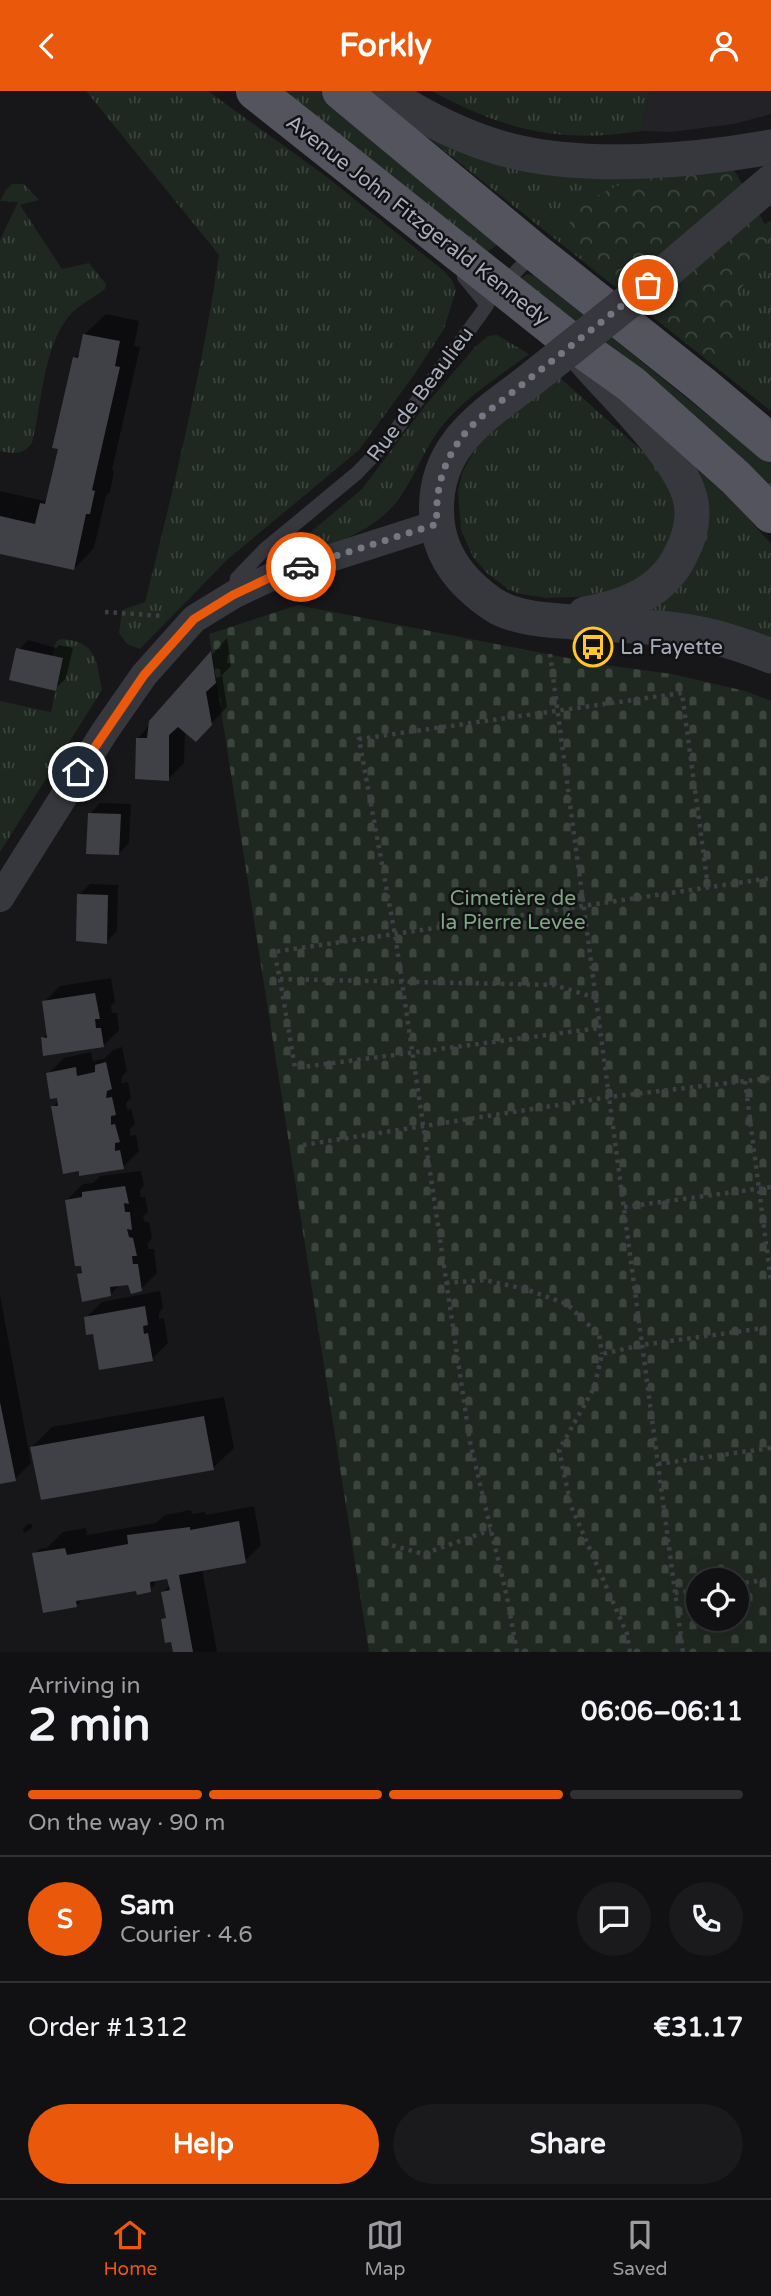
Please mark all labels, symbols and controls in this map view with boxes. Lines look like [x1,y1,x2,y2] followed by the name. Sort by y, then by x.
[28,27,66,65] icon: back
[339,27,432,65] text: Forkly
[705,27,743,65] icon: person
[281,110,554,331] street label: Avenue John Fitzgerald Kennedy
[618,255,678,315] pin
[629,266,667,304] icon: bag
[362,322,479,466] street label: Rue de Beaulieu
[266,532,336,602] courier
[282,548,320,586] icon: car
[572,626,614,668] bus stop icon: La Fayette
[620,635,723,660] place label: La Fayette
[48,742,108,802] pin
[59,753,97,791] icon: home
[440,886,586,935] park label: Cimetière de la Pierre Levée
[686,1568,749,1631] map controls
[686,1568,749,1631] button: locate
[28,1672,141,1700] text: Arriving in
[581,1696,743,1727] text: 06:06–06:11
[28,1698,151,1753] text: 2 min
[28,1809,225,1837] text: On the way · 90 m
[577,1882,651,1956] button: chat
[669,1882,743,1956] button: phone
[120,1890,175,1921] text: Sam
[57,1904,73,1935] text: S
[120,1921,253,1949] text: Courier · 4.6
[28,2012,188,2043] text: Order #1312
[653,2012,743,2043] text: €31.17
[28,2104,379,2184] button: Help
[393,2104,743,2184] button: Share
[104,2216,157,2280] tab: Home
[364,2216,405,2280] tab: Map
[613,2216,667,2280] tab: Saved

